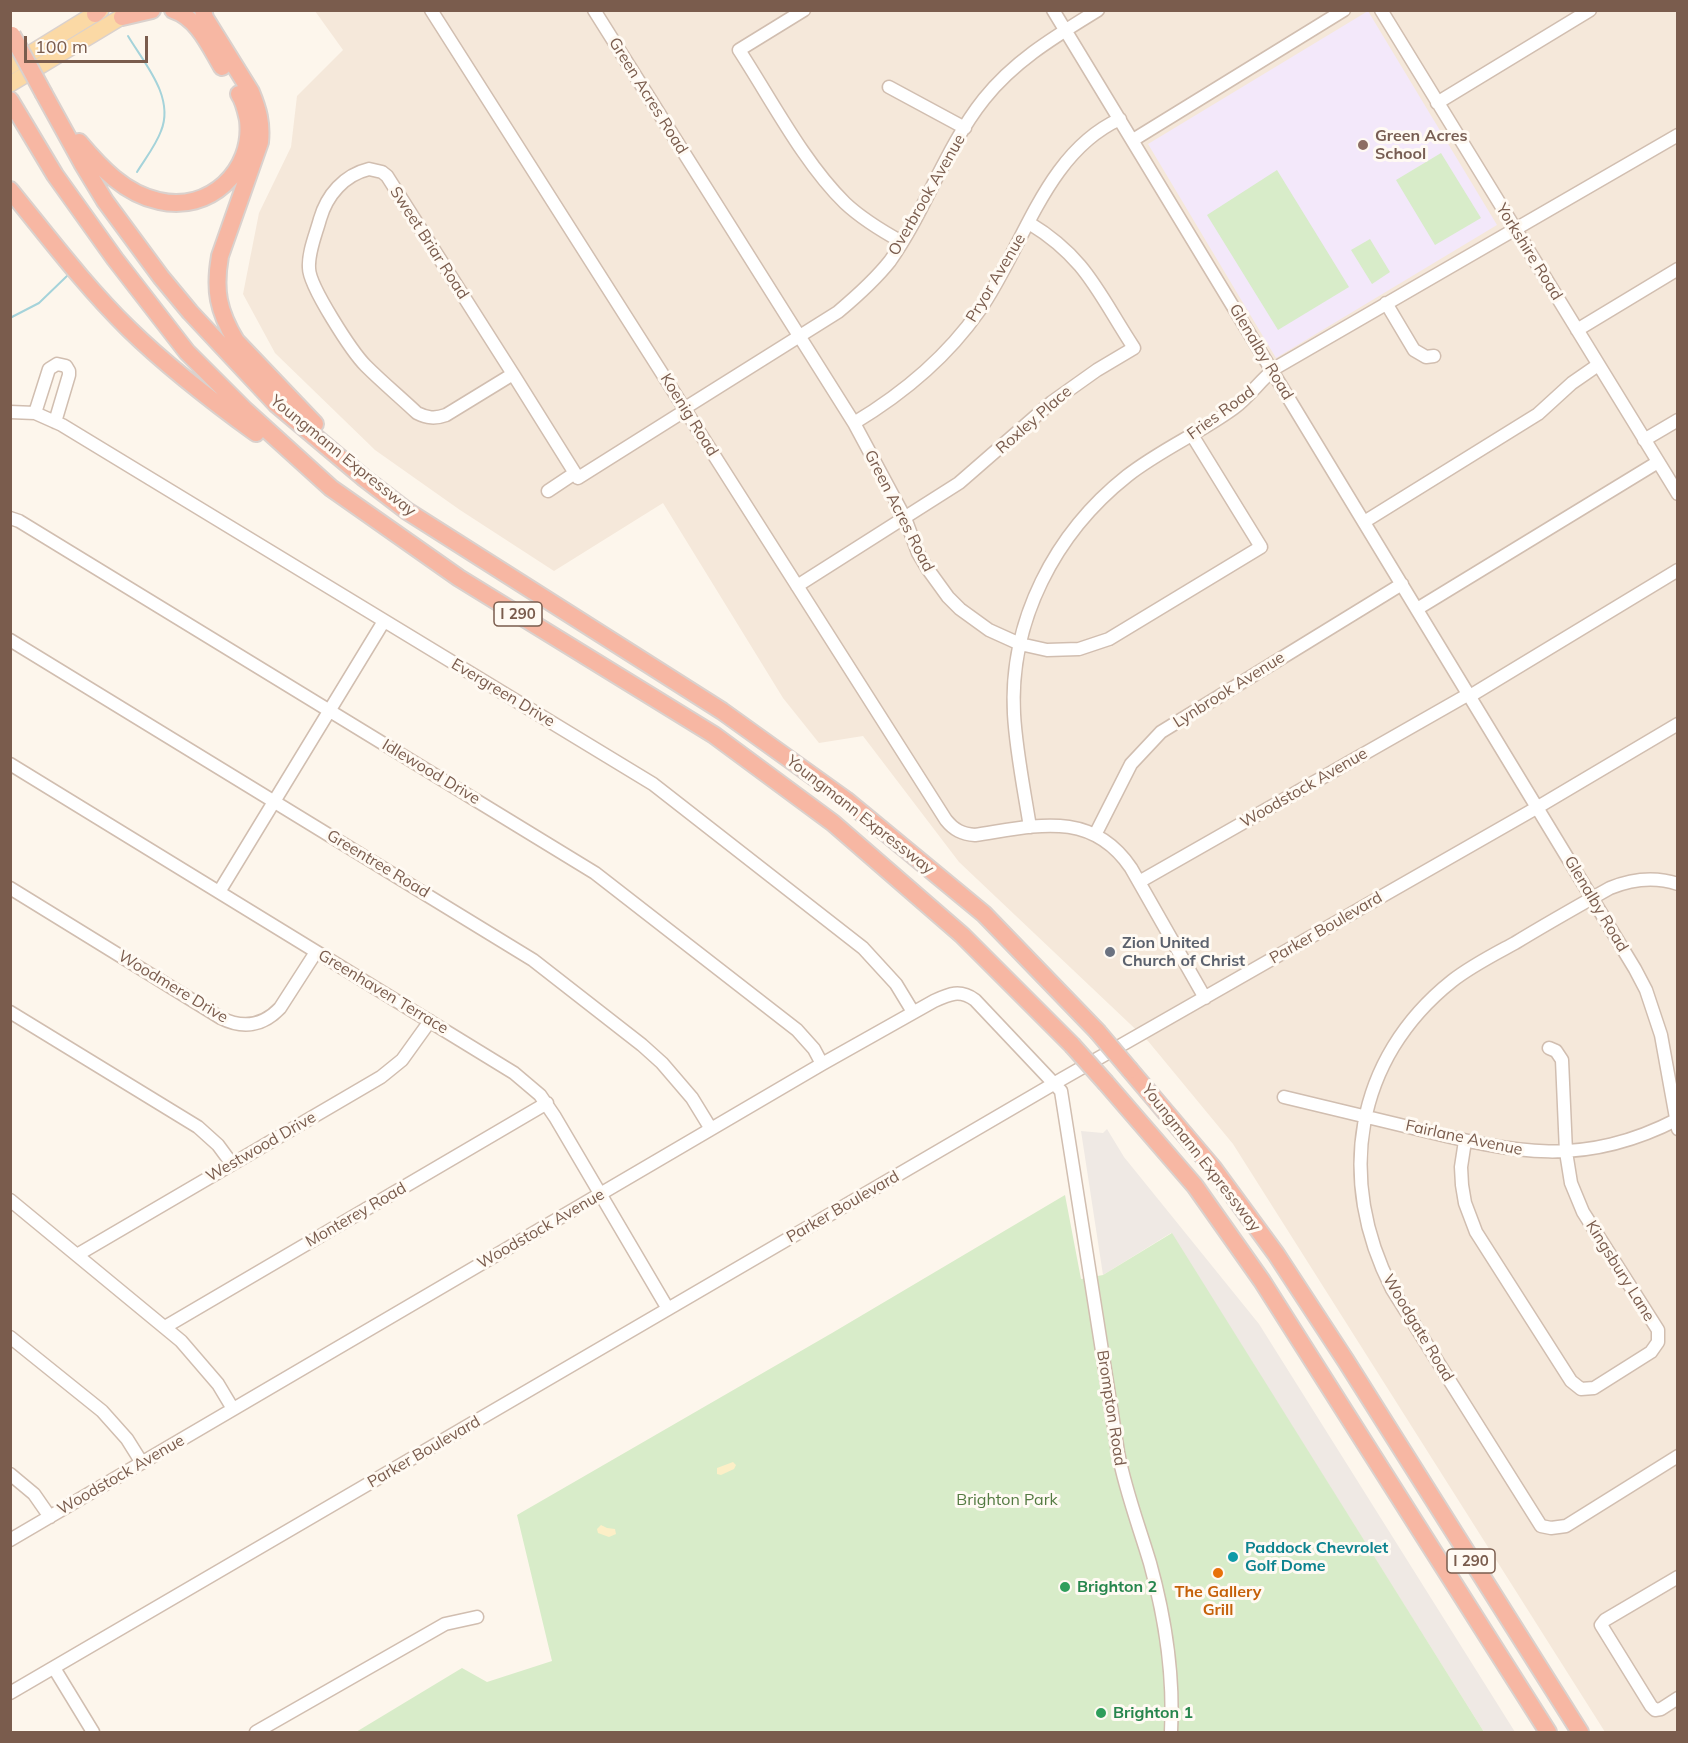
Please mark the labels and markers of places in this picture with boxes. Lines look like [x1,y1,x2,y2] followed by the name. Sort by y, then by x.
[1375,126,1467,164] place label: Green Acres School
[1356,138,1370,152] marker: Green Acres School
[1122,933,1245,971] place label: Zion United Church of Christ
[1103,945,1117,959] marker: Zion United Church of Christ
[1245,1538,1388,1576] place label: Paddock Chevrolet Golf Dome
[1226,1550,1240,1564] marker: Paddock Chevrolet Golf Dome
[1211,1566,1225,1580] marker: The Gallery Grill
[1077,1577,1157,1597] place label: Brighton 2
[1058,1580,1072,1594] marker: Brighton 2
[1174,1582,1262,1620] place label: The Gallery Grill
[1113,1703,1193,1723] place label: Brighton 1
[1094,1706,1108,1720] marker: Brighton 1

